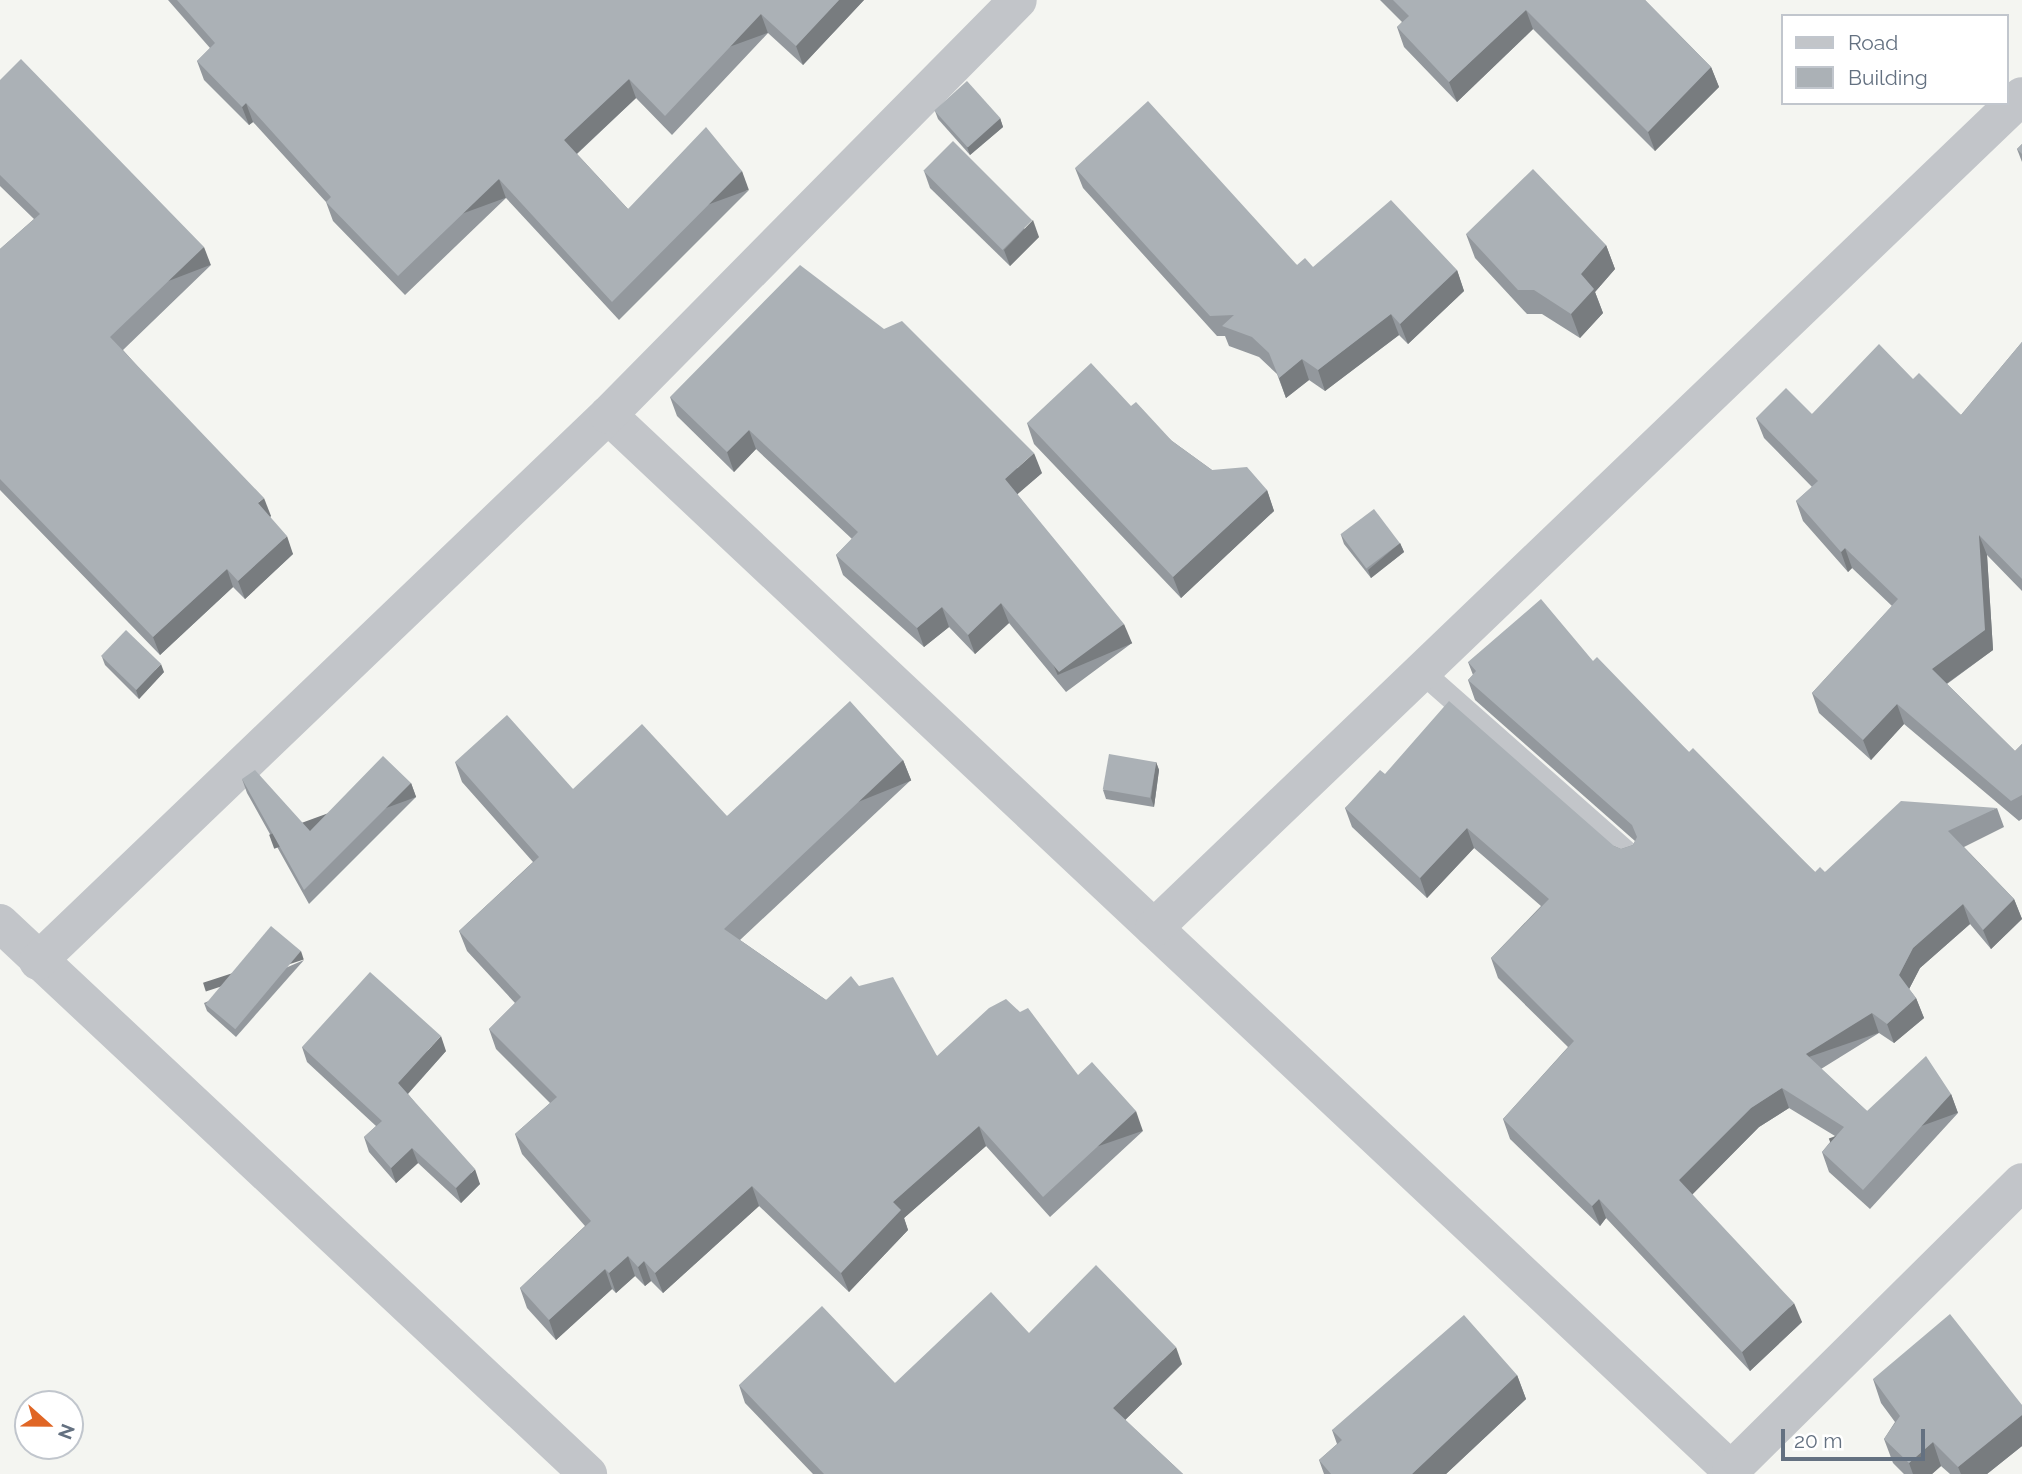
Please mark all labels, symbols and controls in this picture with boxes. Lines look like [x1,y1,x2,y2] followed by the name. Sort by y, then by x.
[1780,14,2008,105] legend
[1848,30,1898,55] text: Road
[1848,65,1928,90] text: Building
[14,1390,84,1460] north arrow
[1784,1414,1927,1458] scale bar
[54,1421,80,1443] text: N
[1794,1428,1842,1453] text: 20 m

